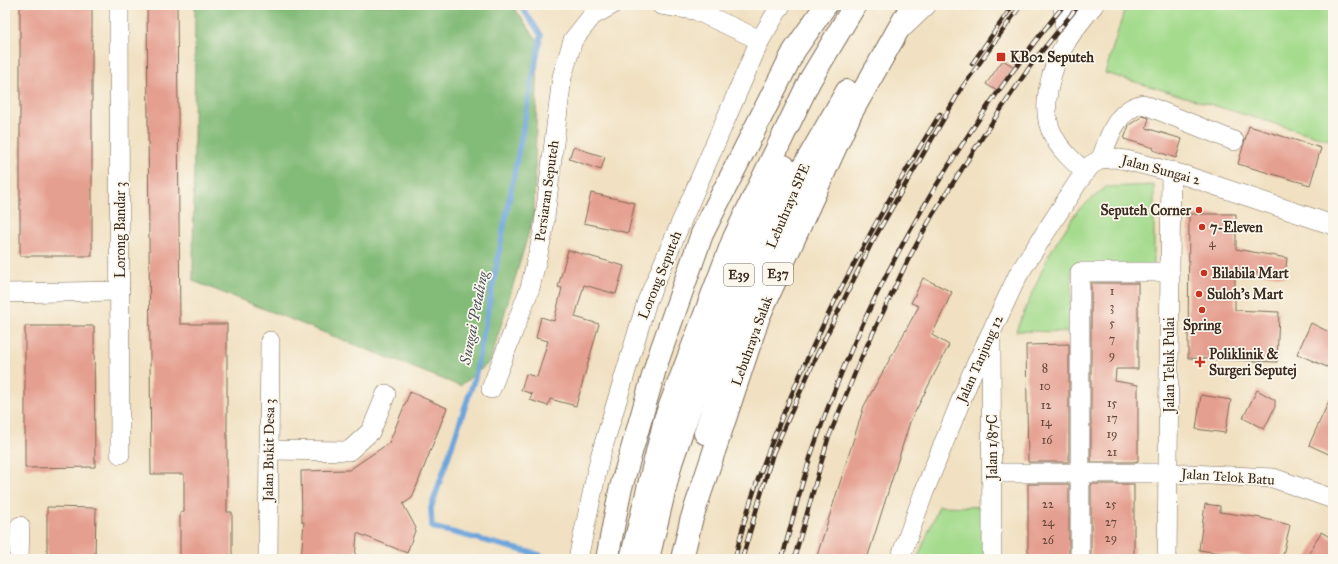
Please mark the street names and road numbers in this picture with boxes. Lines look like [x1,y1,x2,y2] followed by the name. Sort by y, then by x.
[531,139,563,243] street label: Persiaran Seputeh
[1118,151,1202,190] street label: Jalan Sungai 2
[762,161,814,251] street label: Lebuhraya SPE
[112,182,129,278] street label: Lorong Bandar 3
[635,228,686,322] street label: Lorong Seputeh
[763,263,793,285] road number: E37
[724,264,754,286] road number: E39
[728,293,776,388] street label: Lebuhraya Salak
[952,312,1008,408] street label: Jalan Tanjung 12
[1161,317,1179,415] street label: Jalan Teluk Pulai
[260,398,279,504] street label: Jalan Bukit Desa 3
[984,414,1002,482] street label: Jalan 1/87C
[1179,465,1276,490] street label: Jalan Telok Batu

